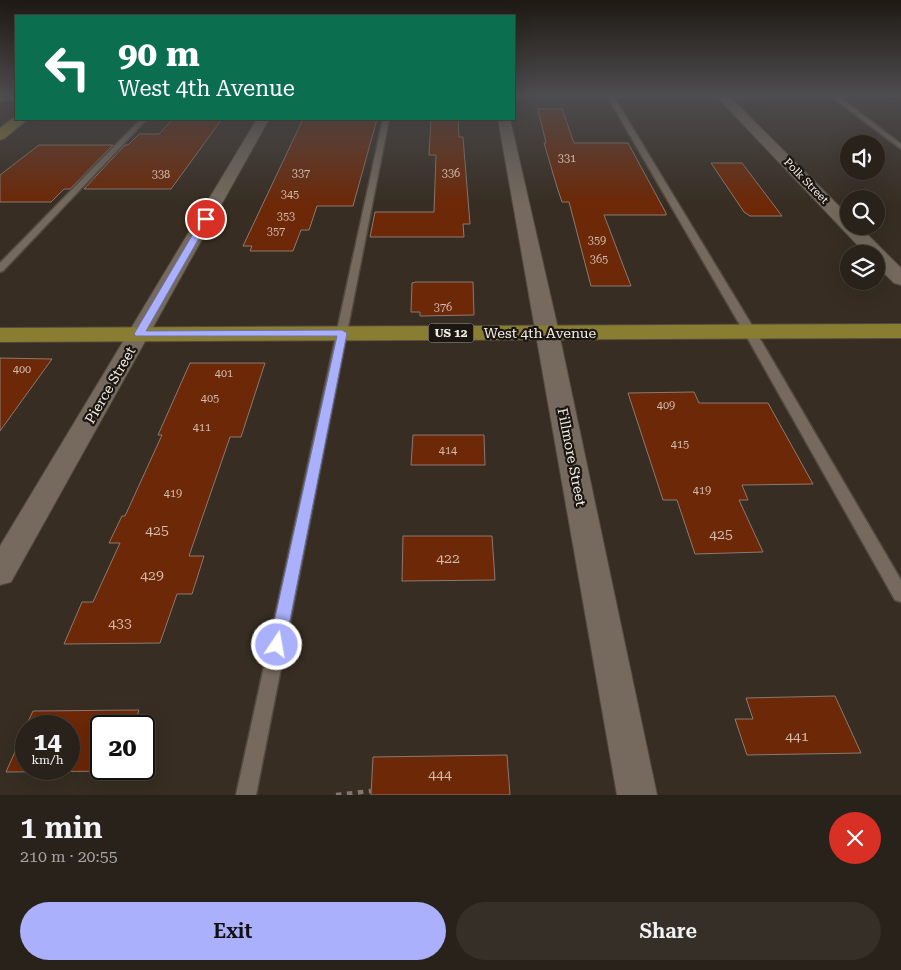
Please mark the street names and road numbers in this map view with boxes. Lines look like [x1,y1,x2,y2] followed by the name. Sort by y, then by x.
[781,156,831,206] street label: Polk Street
[428,323,474,342] road number: US 12
[484,325,597,341] street label: West 4th Avenue
[82,344,138,426] street label: Pierce Street
[555,406,589,508] street label: Fillmore Street

